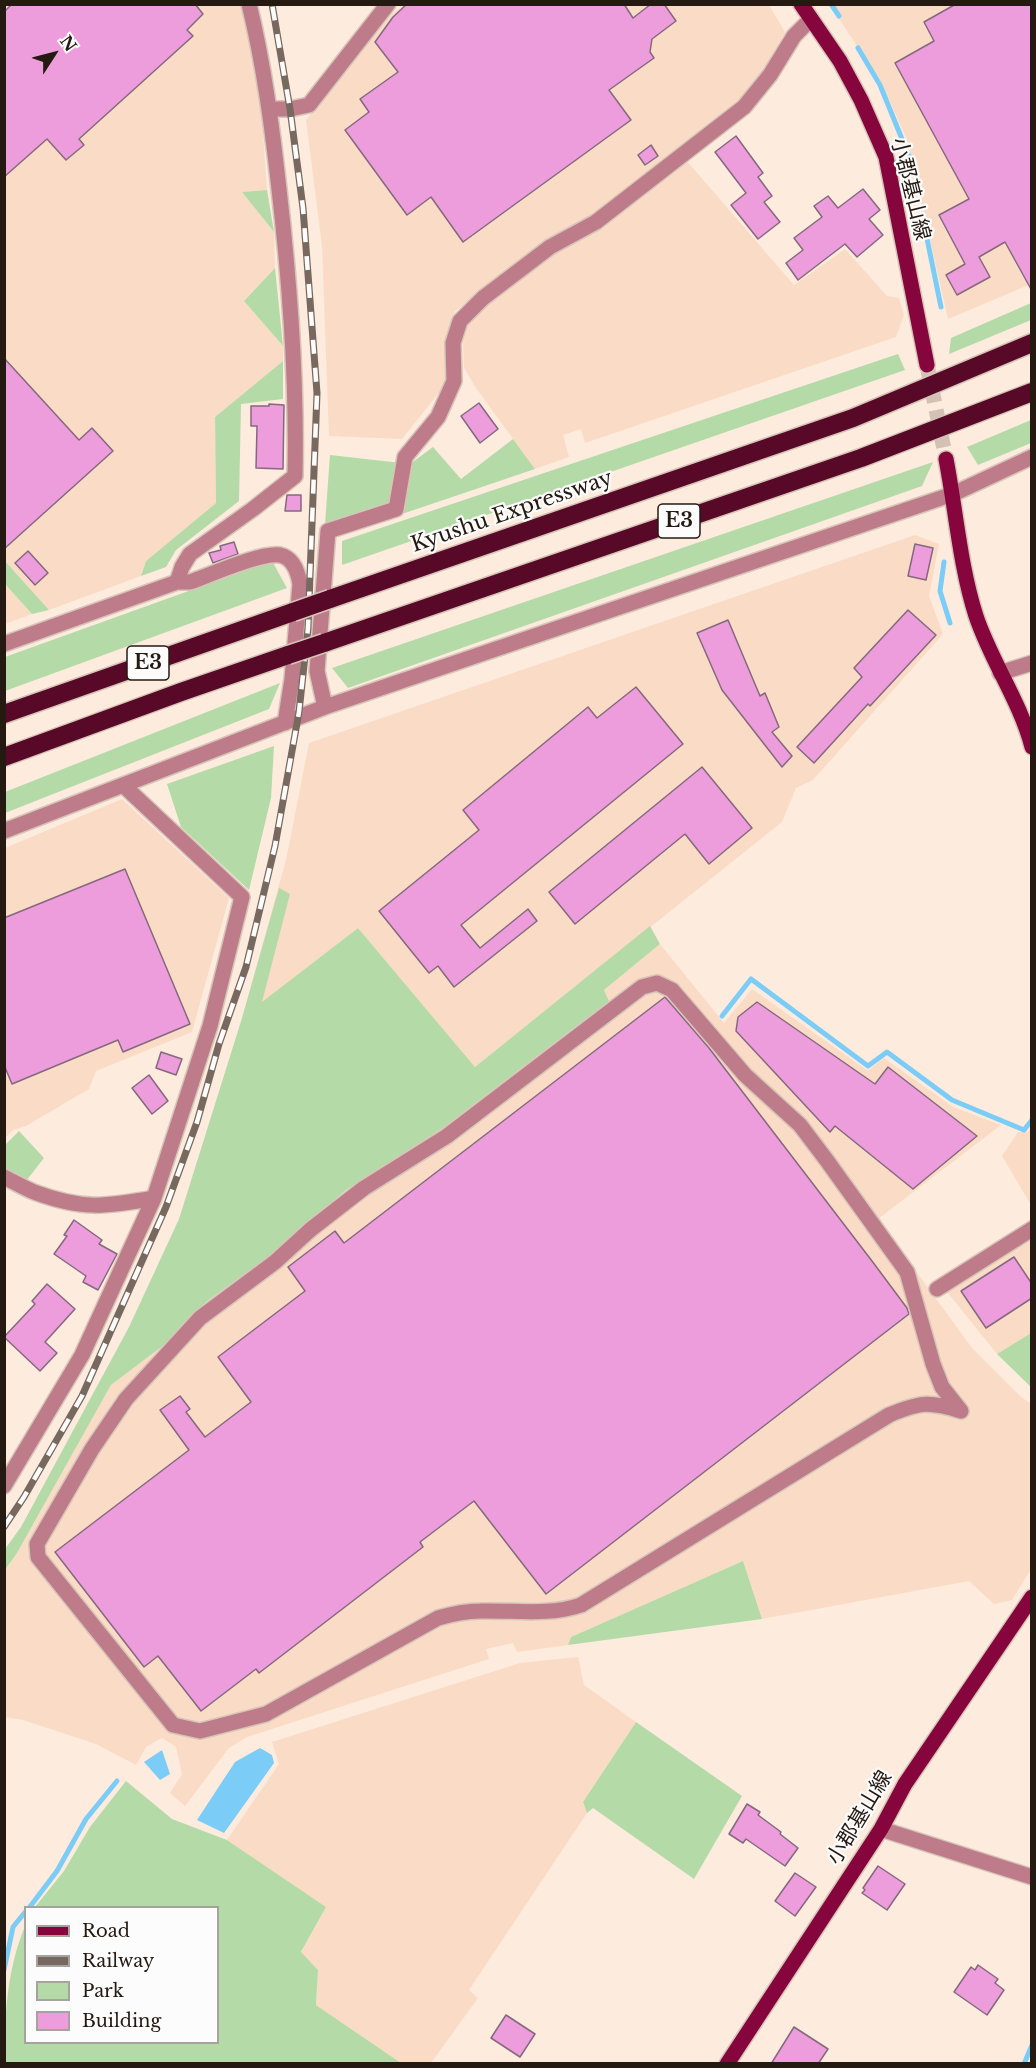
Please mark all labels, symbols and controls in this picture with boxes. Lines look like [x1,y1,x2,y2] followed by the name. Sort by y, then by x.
[24,24,84,84] north arrow
[56,31,81,55] text: N
[885,135,935,243] street label: 小郡基山線
[408,466,616,558] street label: Kyushu Expressway
[658,504,700,538] road number: E3
[127,646,169,680] road number: E3
[822,1767,898,1869] street label: 小郡基山線
[24,1906,219,2044] legend
[82,1920,130,1942] text: Road
[82,1950,154,1972] text: Railway
[82,1980,124,2002] text: Park
[82,2010,161,2032] text: Building

